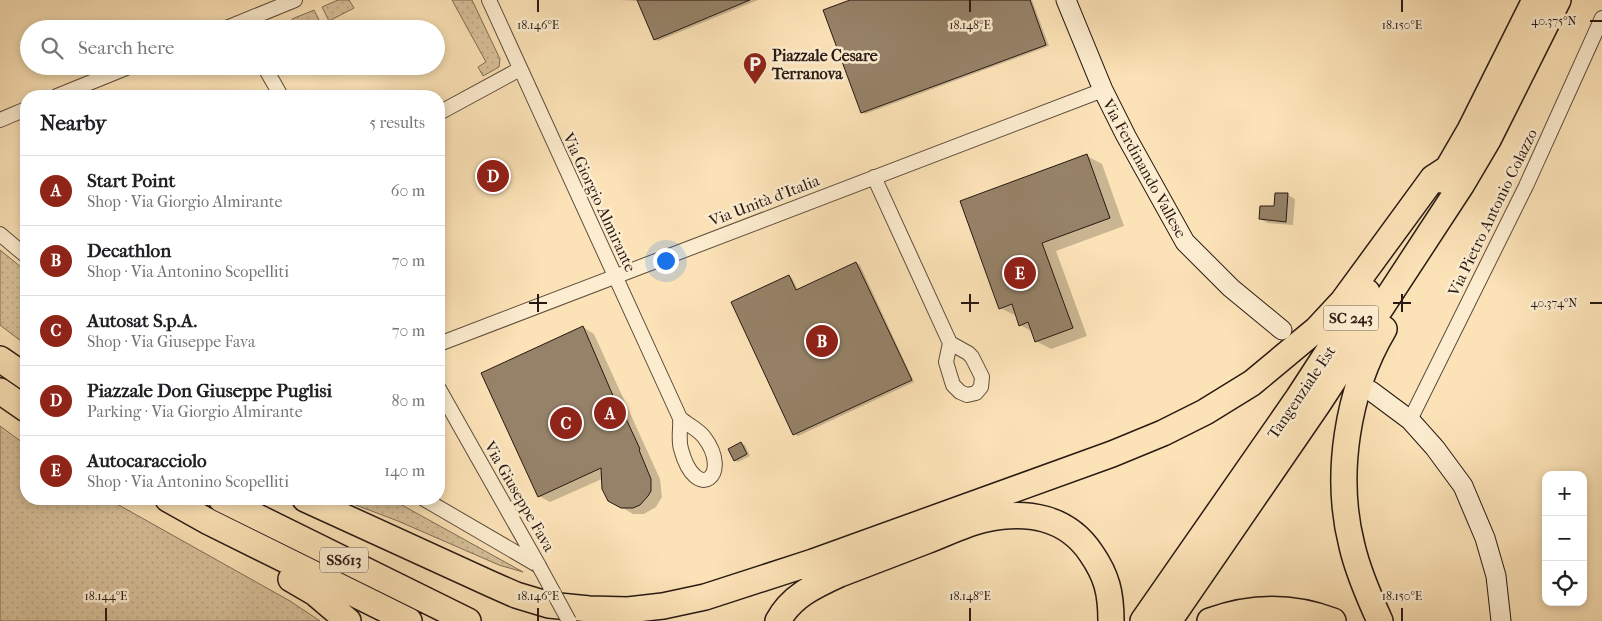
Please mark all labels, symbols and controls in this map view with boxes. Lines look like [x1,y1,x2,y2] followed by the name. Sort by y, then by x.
[1531,14,1577,28] text: 40.375°N
[517,18,559,32] text: 18.146°E
[949,18,991,32] text: 18.148°E
[1382,18,1422,32] text: 18.150°E
[20,20,445,75] search box
[38,34,66,62] icon: search
[78,37,174,59] text: Search here
[771,46,878,83] place label: Piazzale Cesare Terranova
[742,51,768,85] parking icon: Piazzale Cesare Terranova
[1098,95,1191,241] street label: Via Ferdinando Vallese
[40,111,106,135] text: Nearby
[369,113,425,132] text: 5 results
[1443,126,1541,300] street label: Via Pietro Antonio Colazzo
[559,129,640,275] street label: Via Giorgio Almirante
[477,157,509,195] pin: D
[87,170,175,192] text: Start Point
[705,170,823,231] street label: Via Unità d'Italia
[51,181,61,200] text: A
[391,181,425,200] text: 60 m
[87,192,282,211] text: Shop · Via Giorgio Almirante
[87,240,171,262] text: Decathlon
[653,248,679,274] your location
[51,251,61,270] text: B
[392,251,425,270] text: 70 m
[1004,254,1036,292] pin: E
[87,262,289,281] text: Shop · Via Antonino Scopelliti
[1531,296,1577,310] text: 40.374°N
[1324,306,1378,330] road number: SC 243
[87,310,197,332] text: Autosat S.p.A.
[51,321,61,340] text: C
[392,321,425,340] text: 70 m
[806,322,838,360] pin: B
[87,332,255,351] text: Shop · Via Giuseppe Fava
[1263,342,1340,442] street label: Tangenziale Est
[87,380,332,402] text: Piazzale Don Giuseppe Puglisi
[50,391,62,410] text: D
[391,391,425,410] text: 80 m
[594,394,626,432] pin: A
[87,402,303,421] text: Parking · Via Giorgio Almirante
[550,404,582,442] pin: C
[480,437,559,555] street label: Via Giuseppe Fava
[87,450,207,472] text: Autocaracciolo
[51,461,61,480] text: E
[384,461,425,480] text: 140 m
[1542,471,1587,606] map controls
[1542,471,1587,516] button: +
[87,472,289,491] text: Shop · Via Antonino Scopelliti
[1542,516,1587,561] button: −
[320,548,368,572] road number: SS613
[1542,561,1587,606] button: locate
[85,589,127,603] text: 18.144°E
[517,589,559,603] text: 18.146°E
[949,589,991,603] text: 18.148°E
[1382,589,1422,603] text: 18.150°E

